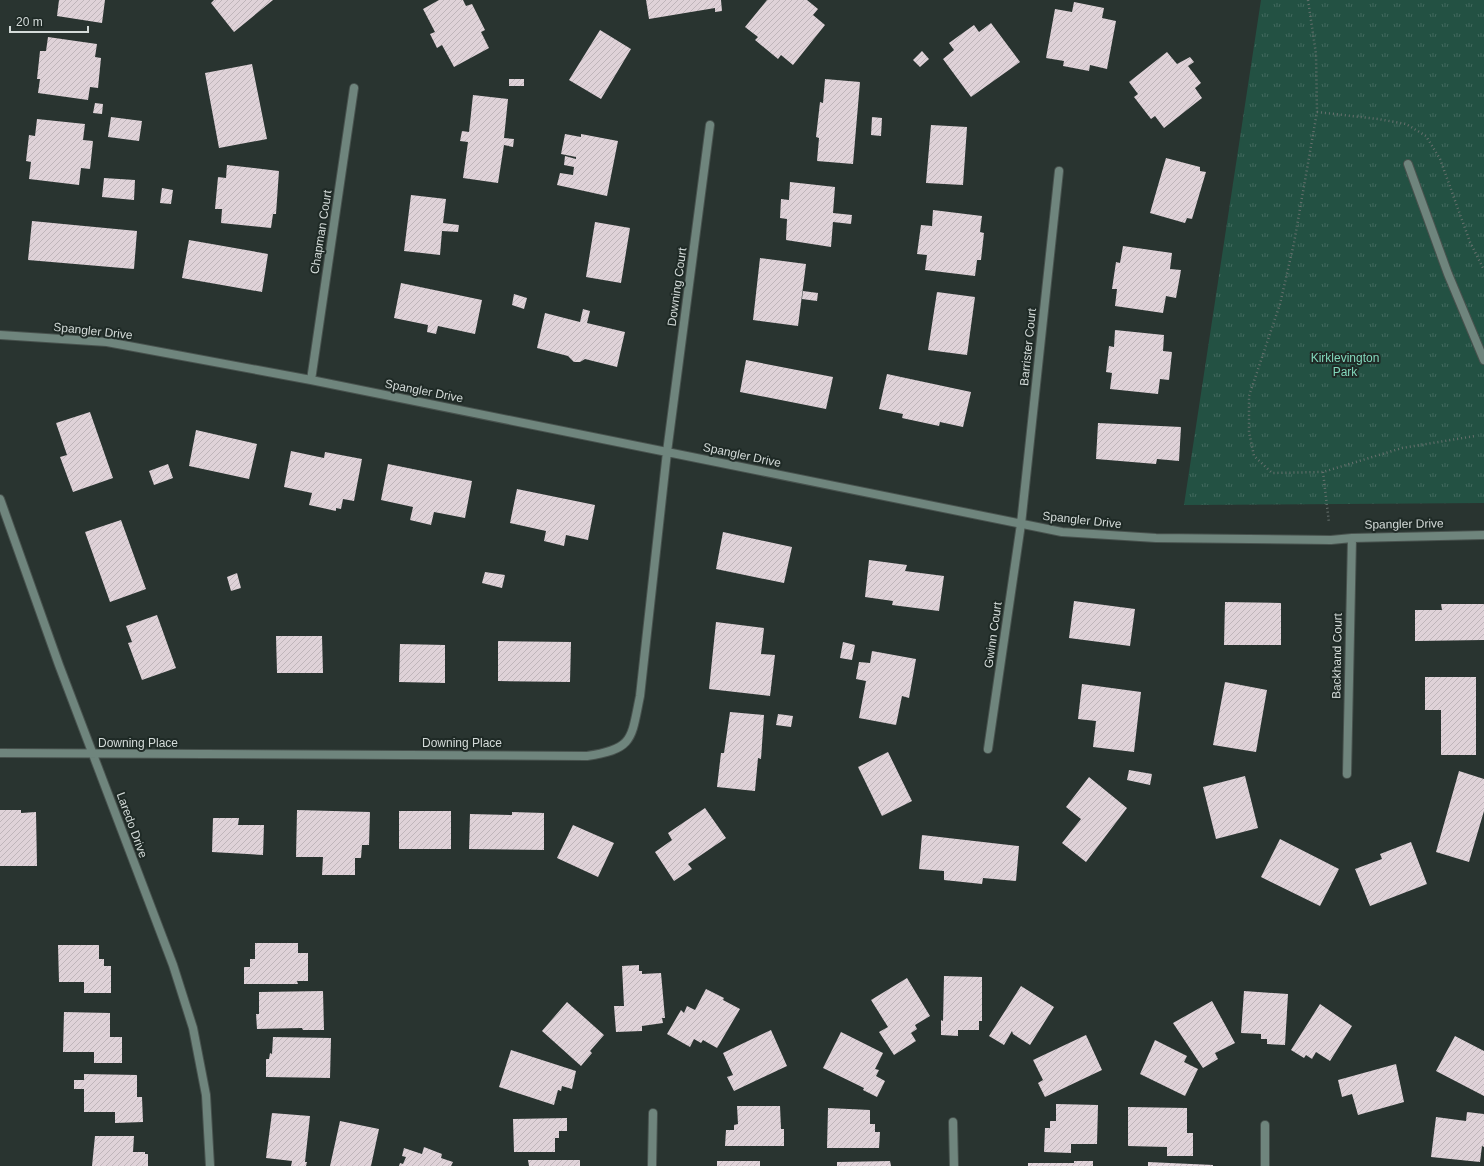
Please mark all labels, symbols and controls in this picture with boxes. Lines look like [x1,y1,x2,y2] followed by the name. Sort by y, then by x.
[10,8,88,34] scale bar
[16,15,43,29] text: 20 m
[307,188,335,275] street label: Chapman Court
[665,246,690,327] street label: Downing Court
[1017,307,1039,387] street label: Barrister Court
[53,320,134,342] street label: Spangler Drive
[1311,351,1379,379] park label: Kirklevington Park
[384,377,465,406] street label: Spangler Drive
[702,440,783,470] street label: Spangler Drive
[1042,509,1123,531] street label: Spangler Drive
[1364,516,1444,532] street label: Spangler Drive
[981,600,1005,669] street label: Gwinn Court
[1329,612,1345,699] street label: Backhand Court
[98,736,178,750] street label: Downing Place
[422,736,502,750] street label: Downing Place
[114,790,150,860] street label: Laredo Drive

